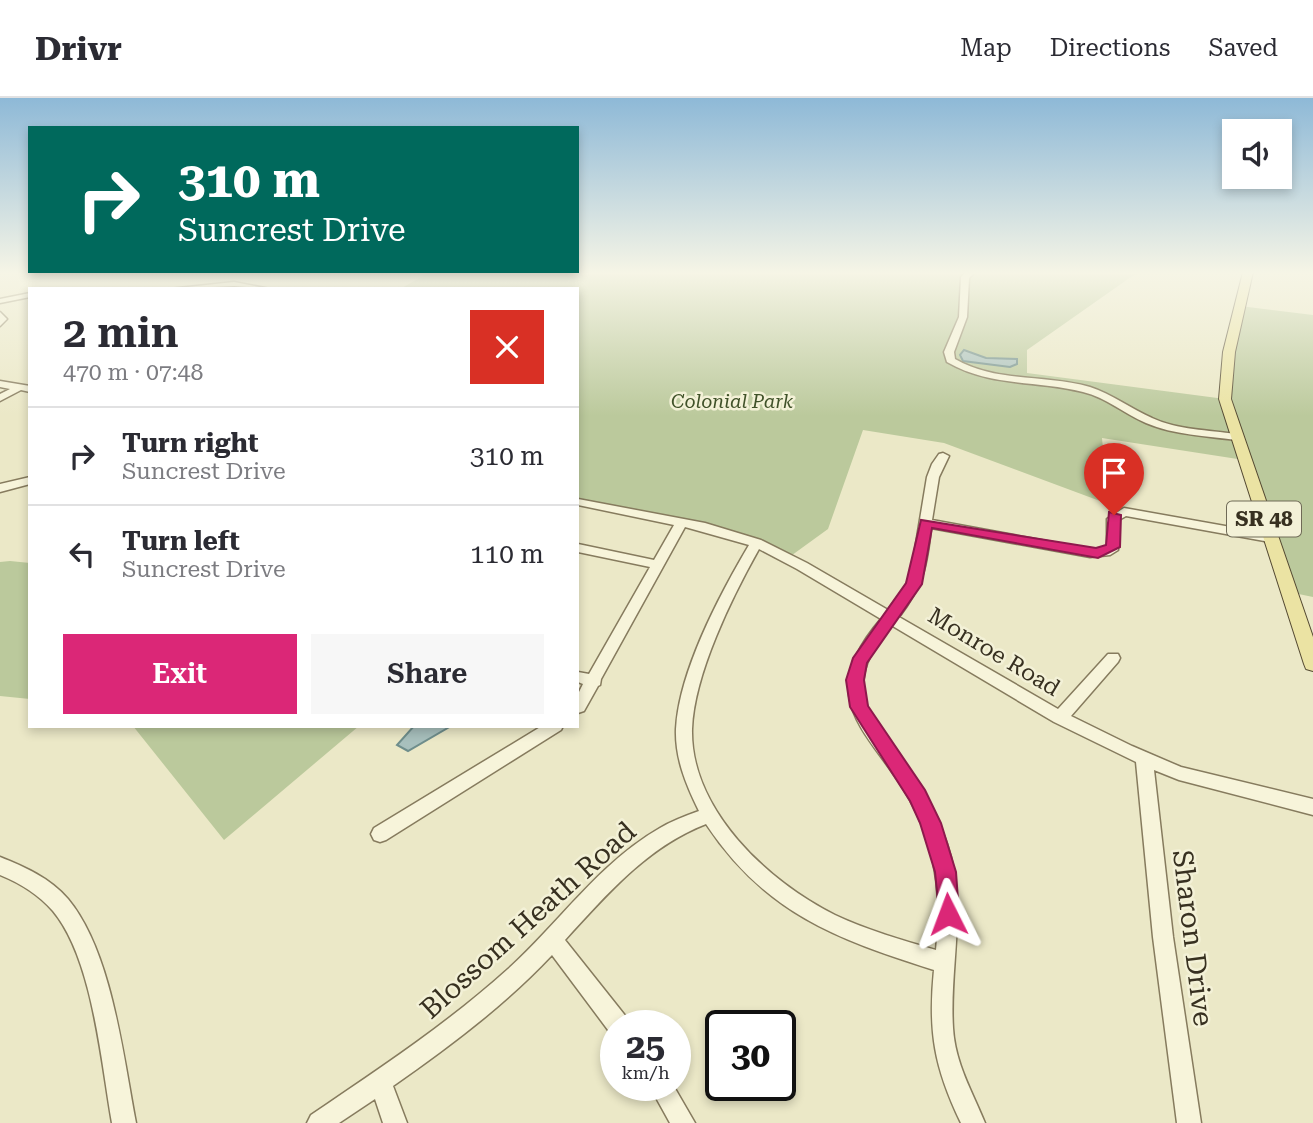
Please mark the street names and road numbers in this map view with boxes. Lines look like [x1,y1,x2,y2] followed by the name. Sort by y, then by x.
[1227,502,1301,536] road number: SR 48
[923,602,1065,702] street label: Monroe Road
[414,815,642,1025] street label: Blossom Heath Road
[1166,848,1220,1028] street label: Sharon Drive

